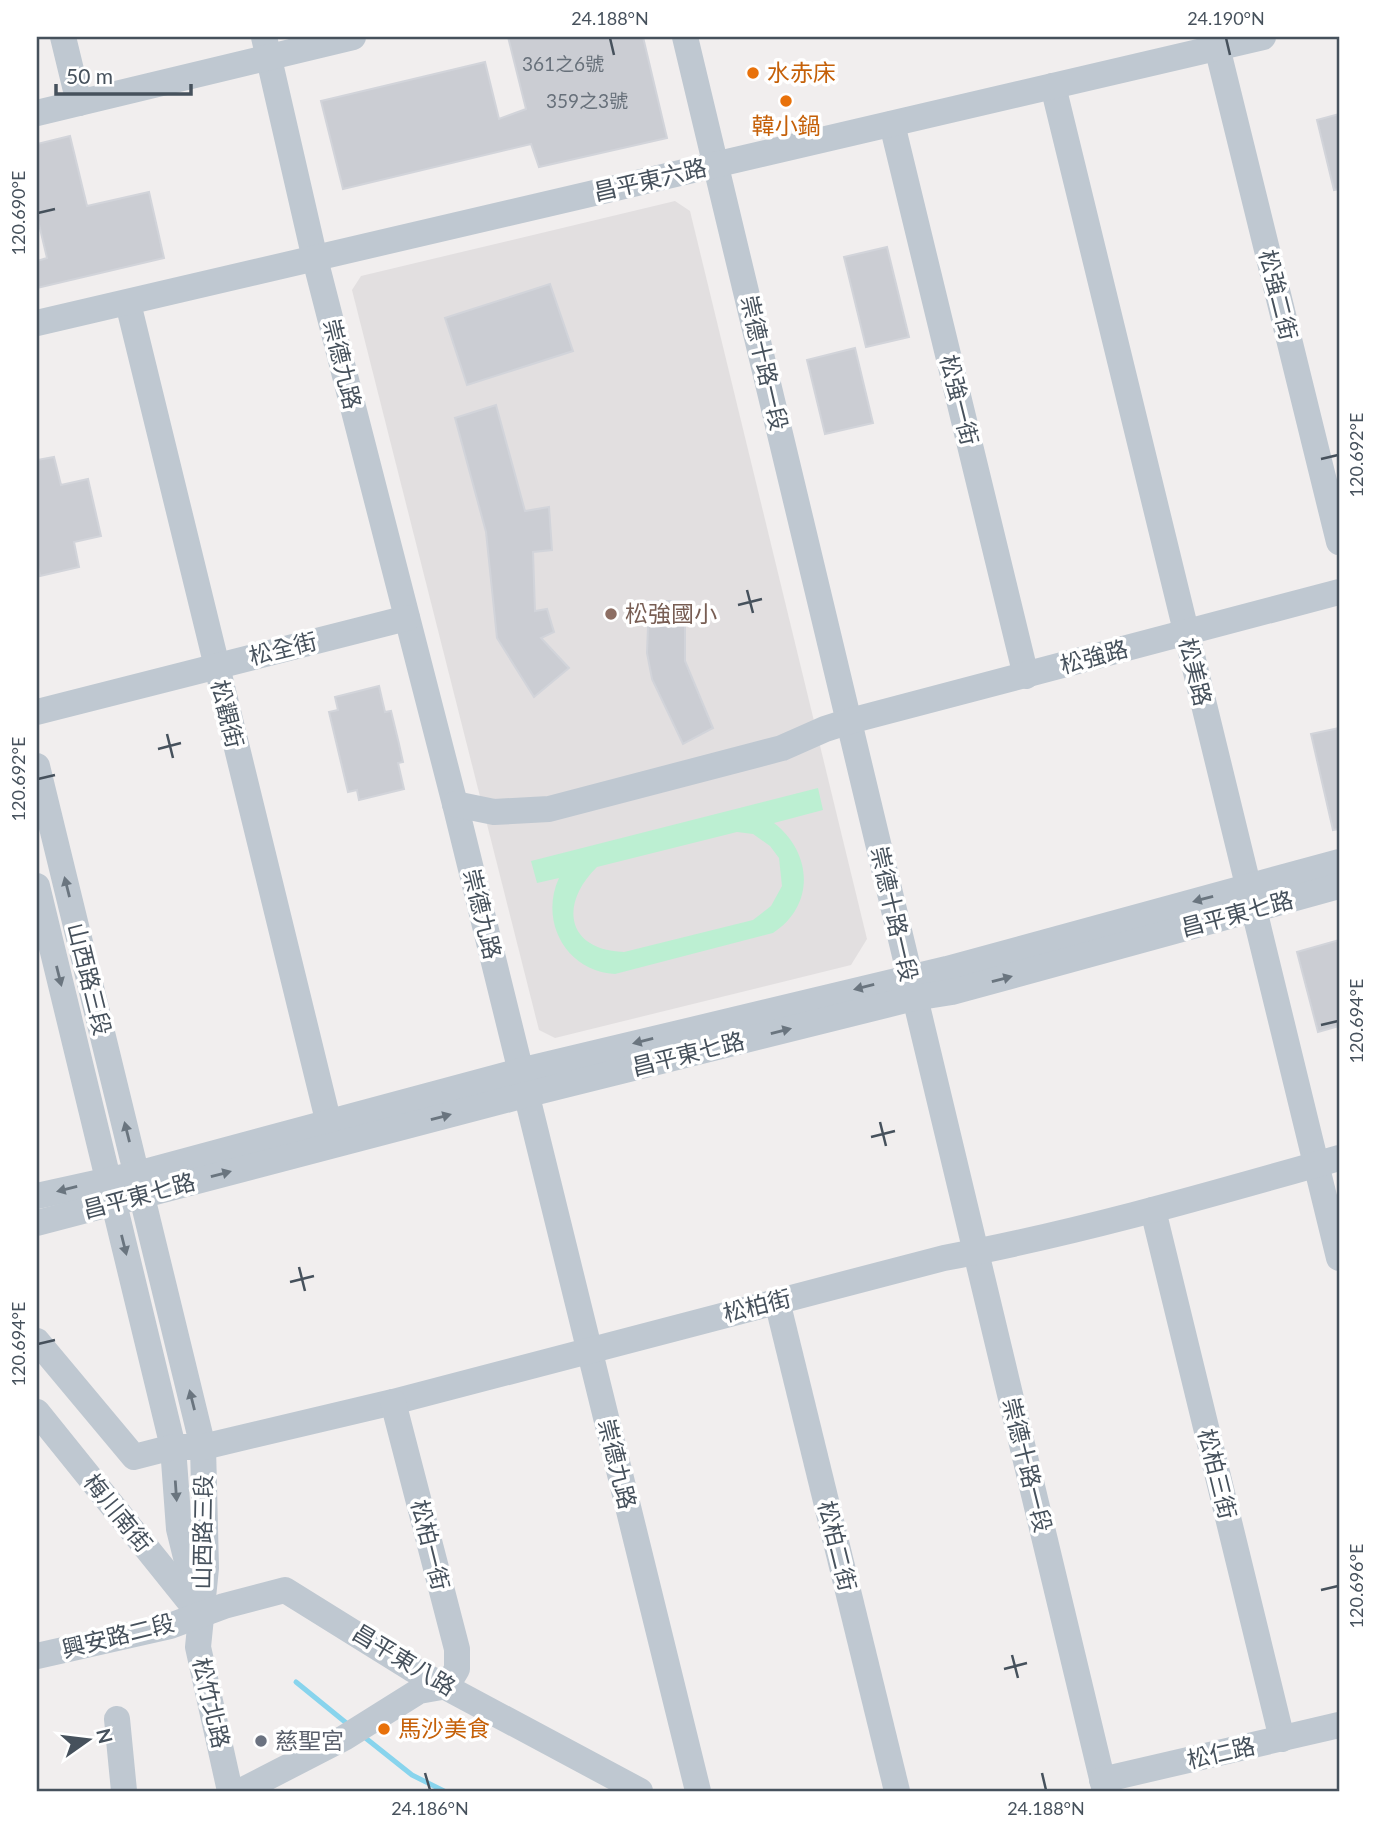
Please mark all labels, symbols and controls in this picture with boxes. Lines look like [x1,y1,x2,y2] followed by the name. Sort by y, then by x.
[571,7,649,29] text: 24.188°N
[1187,7,1265,29] text: 24.190°N
[56,52,191,96] scale bar
[522,52,604,75] house number: 361之6號
[767,58,836,86] place label: 水赤床
[66,63,113,88] text: 50 m
[745,65,761,81] marker: 水赤床
[546,89,628,112] house number: 359之3號
[778,93,794,109] marker: 韓小鍋
[752,111,821,139] place label: 韓小鍋
[591,152,709,206] street label: 昌平東六路
[7,171,29,255] text: 120.690°E
[1254,247,1304,343] street label: 松強二街
[736,292,794,433] street label: 崇德十路一段
[318,316,368,412] street label: 崇德九路
[935,352,985,448] street label: 松強一街
[1345,413,1367,497] text: 120.692°E
[625,599,717,627] place label: 松強國小
[603,606,619,622] marker: 松強國小
[246,626,320,670] street label: 松全街
[1057,634,1131,678] street label: 松強路
[1174,635,1218,709] street label: 松美路
[206,677,250,751] street label: 松觀街
[7,737,29,821] text: 120.692°E
[866,843,924,984] street label: 崇德十路一段
[458,866,508,962] street label: 崇德九路
[61,876,72,898] one-way arrow
[1178,885,1296,941] street label: 昌平東七路
[1191,894,1213,905] one-way arrow
[62,920,117,1038] street label: 山西路三段
[53,965,64,987] one-way arrow
[992,973,1013,983] one-way arrow
[1345,979,1367,1063] text: 120.694°E
[853,981,875,992] one-way arrow
[770,1025,792,1036] one-way arrow
[629,1026,747,1081] street label: 昌平東七路
[632,1036,654,1047] one-way arrow
[431,1111,453,1122] one-way arrow
[121,1121,132,1143] one-way arrow
[80,1167,198,1223] street label: 昌平東七路
[211,1169,232,1179] one-way arrow
[56,1184,78,1195] one-way arrow
[119,1234,130,1256] one-way arrow
[720,1283,794,1327] street label: 松柏街
[7,1302,29,1386] text: 120.694°E
[186,1389,197,1411] one-way arrow
[998,1394,1058,1535] street label: 崇德十路一段
[593,1416,643,1512] street label: 崇德九路
[1193,1426,1243,1522] street label: 松柏三街
[79,1468,159,1557] street label: 梅川南街
[187,1474,217,1590] street label: 山西路三段
[171,1480,182,1502] one-way arrow
[406,1497,456,1593] street label: 松柏一街
[813,1498,863,1594] street label: 松柏二街
[1345,1544,1367,1628] text: 120.696°E
[59,1608,177,1663] street label: 興安路二段
[348,1618,461,1701] street label: 昌平東八路
[188,1655,236,1751] street label: 松竹北路
[52,1706,122,1776] north arrow
[398,1714,490,1742] place label: 馬沙美食
[376,1721,392,1737] marker: 馬沙美食
[92,1726,118,1746] text: N
[275,1726,344,1754] place label: 慈聖宮
[1184,1731,1258,1773] street label: 松仁路
[253,1733,269,1749] marker: 慈聖宮
[391,1797,469,1819] text: 24.186°N
[1007,1797,1085,1819] text: 24.188°N

